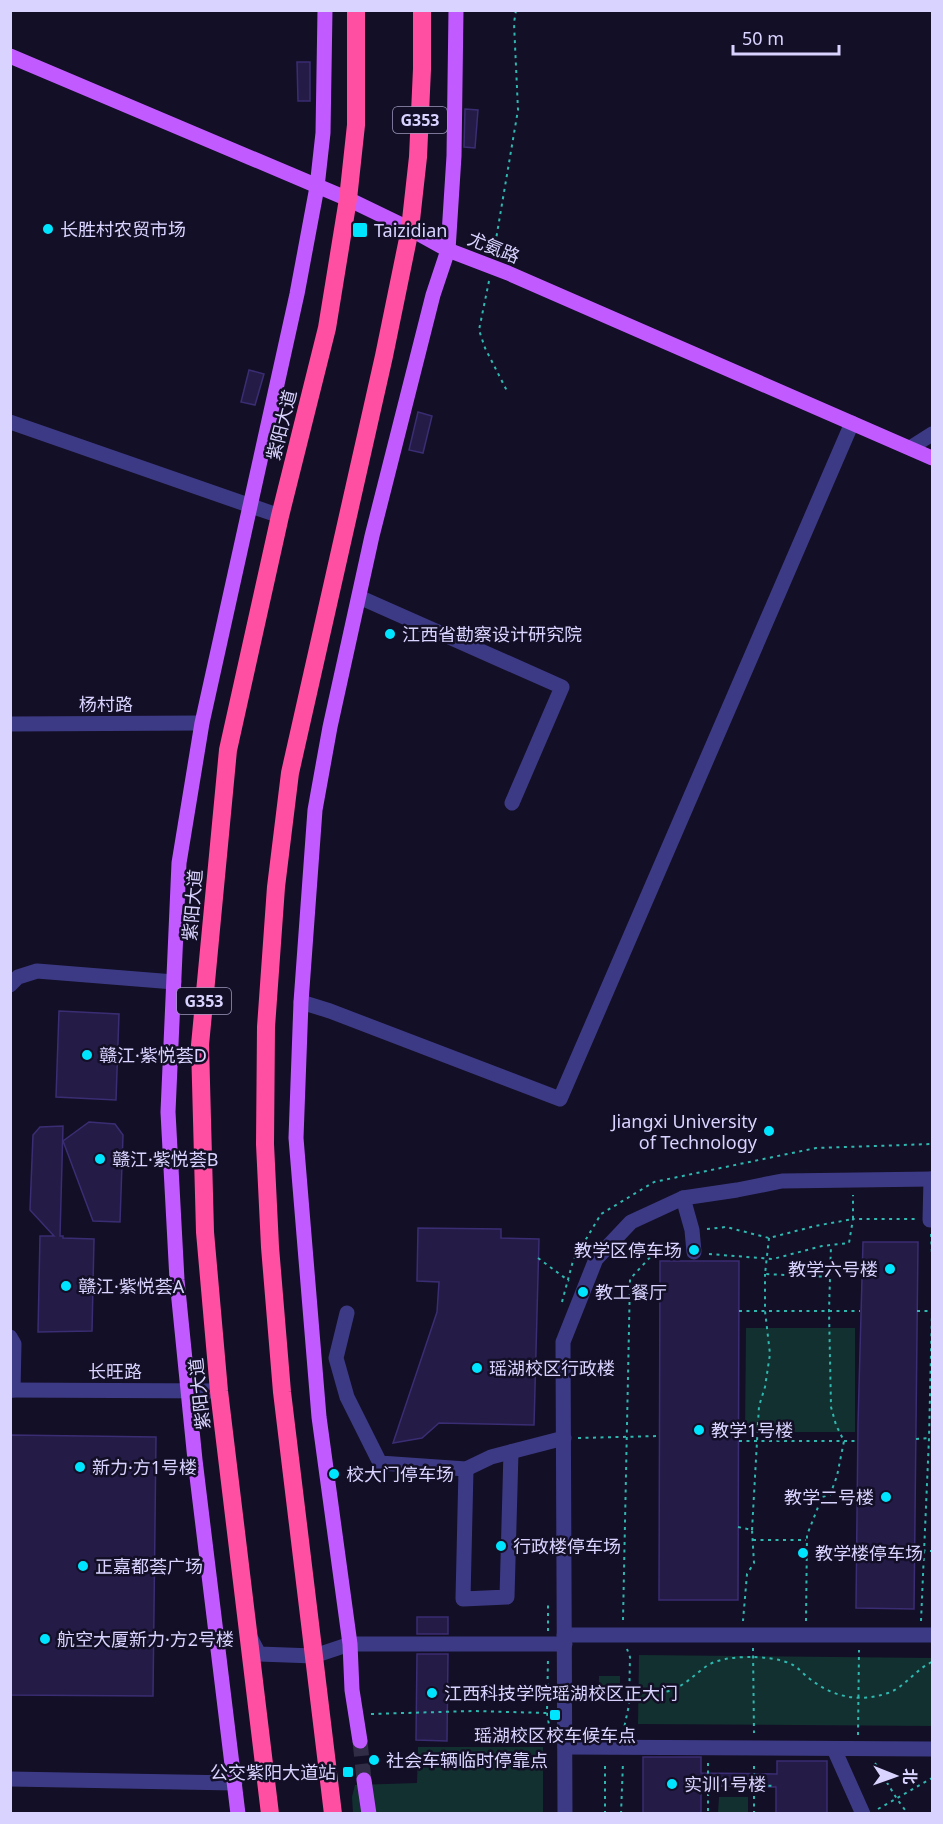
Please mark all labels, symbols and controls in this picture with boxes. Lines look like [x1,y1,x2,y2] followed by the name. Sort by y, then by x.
[733,18,840,56] scale bar
[742,26,784,50] text: 50 m
[393,107,447,133] road number: G353
[60,217,186,241] place label: 长胜村农贸市场
[374,218,447,242] place label: Taizidian
[351,221,369,239] marker: Taizidian
[41,222,55,236] marker: 长胜村农贸市场
[464,226,524,268] street label: 尤氨路
[261,387,301,463] street label: 紫阳大道
[402,622,582,646] place label: 江西省勘察设计研究院
[383,627,397,641] marker: 江西省勘察设计研究院
[79,692,133,716] street label: 杨村路
[177,868,207,942] street label: 紫阳大道
[177,988,231,1014] road number: G353
[99,1043,207,1067] place label: 赣江·紫悦荟D
[80,1048,94,1062] marker: 赣江·紫悦荟D
[610,1109,758,1154] place label: Jiangxi University of Technology
[762,1124,776,1138] marker: Jiangxi University of Technology
[112,1147,219,1171] place label: 赣江·紫悦荟B
[93,1152,107,1166] marker: 赣江·紫悦荟B
[574,1238,682,1262] place label: 教学区停车场
[687,1243,701,1257] marker: 教学区停车场
[788,1257,878,1281] place label: 教学六号楼
[883,1262,897,1276] marker: 教学六号楼
[78,1274,185,1298] place label: 赣江·紫悦荟A
[59,1279,73,1293] marker: 赣江·紫悦荟A
[595,1280,667,1304] place label: 教工餐厅
[576,1285,590,1299] marker: 教工餐厅
[489,1356,615,1380] place label: 瑶湖校区行政楼
[183,1357,215,1431] street label: 紫阳大道
[88,1359,142,1383] street label: 长旺路
[470,1361,484,1375] marker: 瑶湖校区行政楼
[711,1418,793,1442] place label: 教学1号楼
[692,1423,706,1437] marker: 教学1号楼
[92,1455,197,1479] place label: 新力·方1号楼
[73,1460,87,1474] marker: 新力·方1号楼
[346,1462,454,1486] place label: 校大门停车场
[327,1467,341,1481] marker: 校大门停车场
[784,1485,874,1509] place label: 教学二号楼
[879,1490,893,1504] marker: 教学二号楼
[513,1534,621,1558] place label: 行政楼停车场
[494,1539,508,1553] marker: 行政楼停车场
[815,1541,923,1565] place label: 教学楼停车场
[796,1546,810,1560] marker: 教学楼停车场
[95,1554,203,1578] place label: 正嘉都荟广场
[76,1559,90,1573] marker: 正嘉都荟广场
[57,1627,234,1651] place label: 航空大厦新力·方2号楼
[38,1632,52,1646] marker: 航空大厦新力·方2号楼
[444,1681,678,1705] place label: 江西科技学院瑶湖校区正大门
[425,1686,439,1700] marker: 江西科技学院瑶湖校区正大门
[548,1708,562,1722] marker: 瑶湖校区校车候车点
[474,1723,636,1747] place label: 瑶湖校区校车候车点
[865,1746,925,1806] north arrow
[386,1748,548,1772] place label: 社会车辆临时停靠点
[367,1753,381,1767] marker: 社会车辆临时停靠点
[210,1760,336,1784] place label: 公交紫阳大道站
[341,1765,355,1779] marker: 公交紫阳大道站
[899,1768,921,1784] text: 北
[684,1772,766,1796] place label: 实训1号楼
[665,1777,679,1791] marker: 实训1号楼

